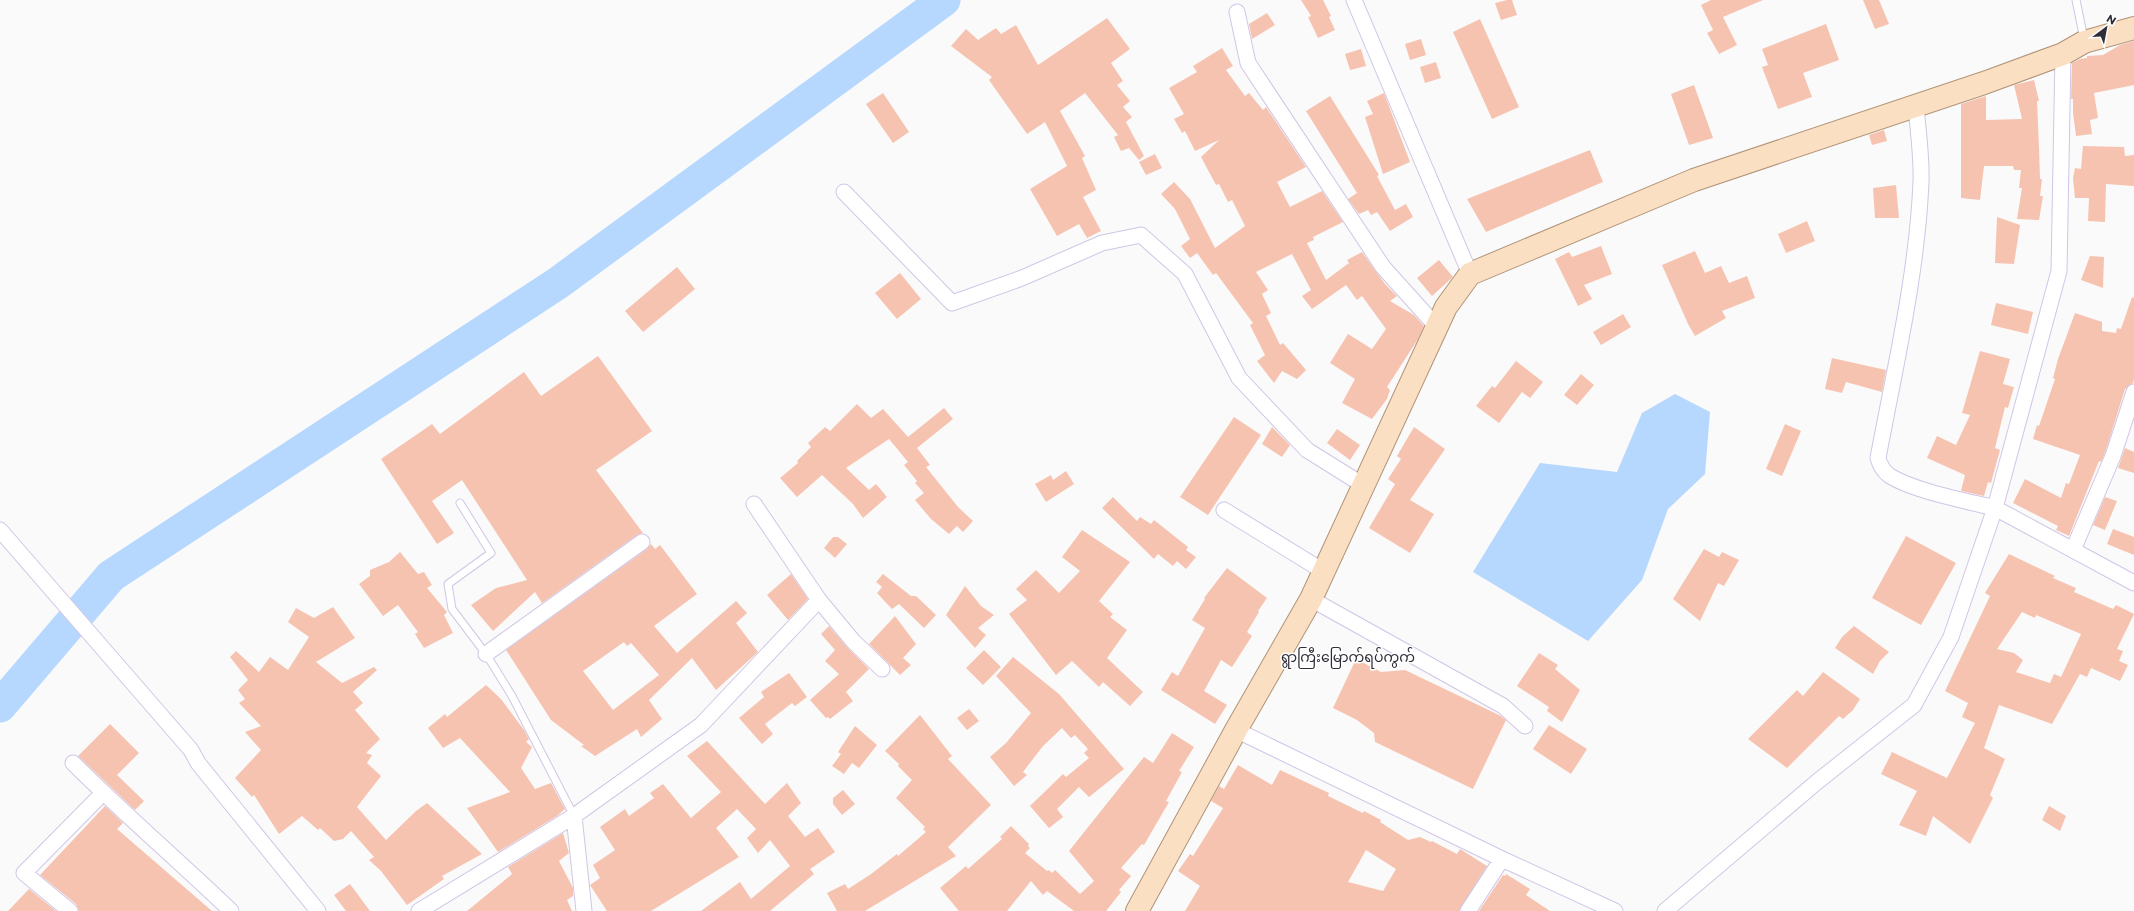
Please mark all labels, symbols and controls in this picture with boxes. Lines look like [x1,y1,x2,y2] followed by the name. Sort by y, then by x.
[2086,8,2126,48] north arrow
[2104,11,2119,28] text: N
[1281,647,1415,669] district label: ရွာကြီးမြောက်ရပ်ကွက်

